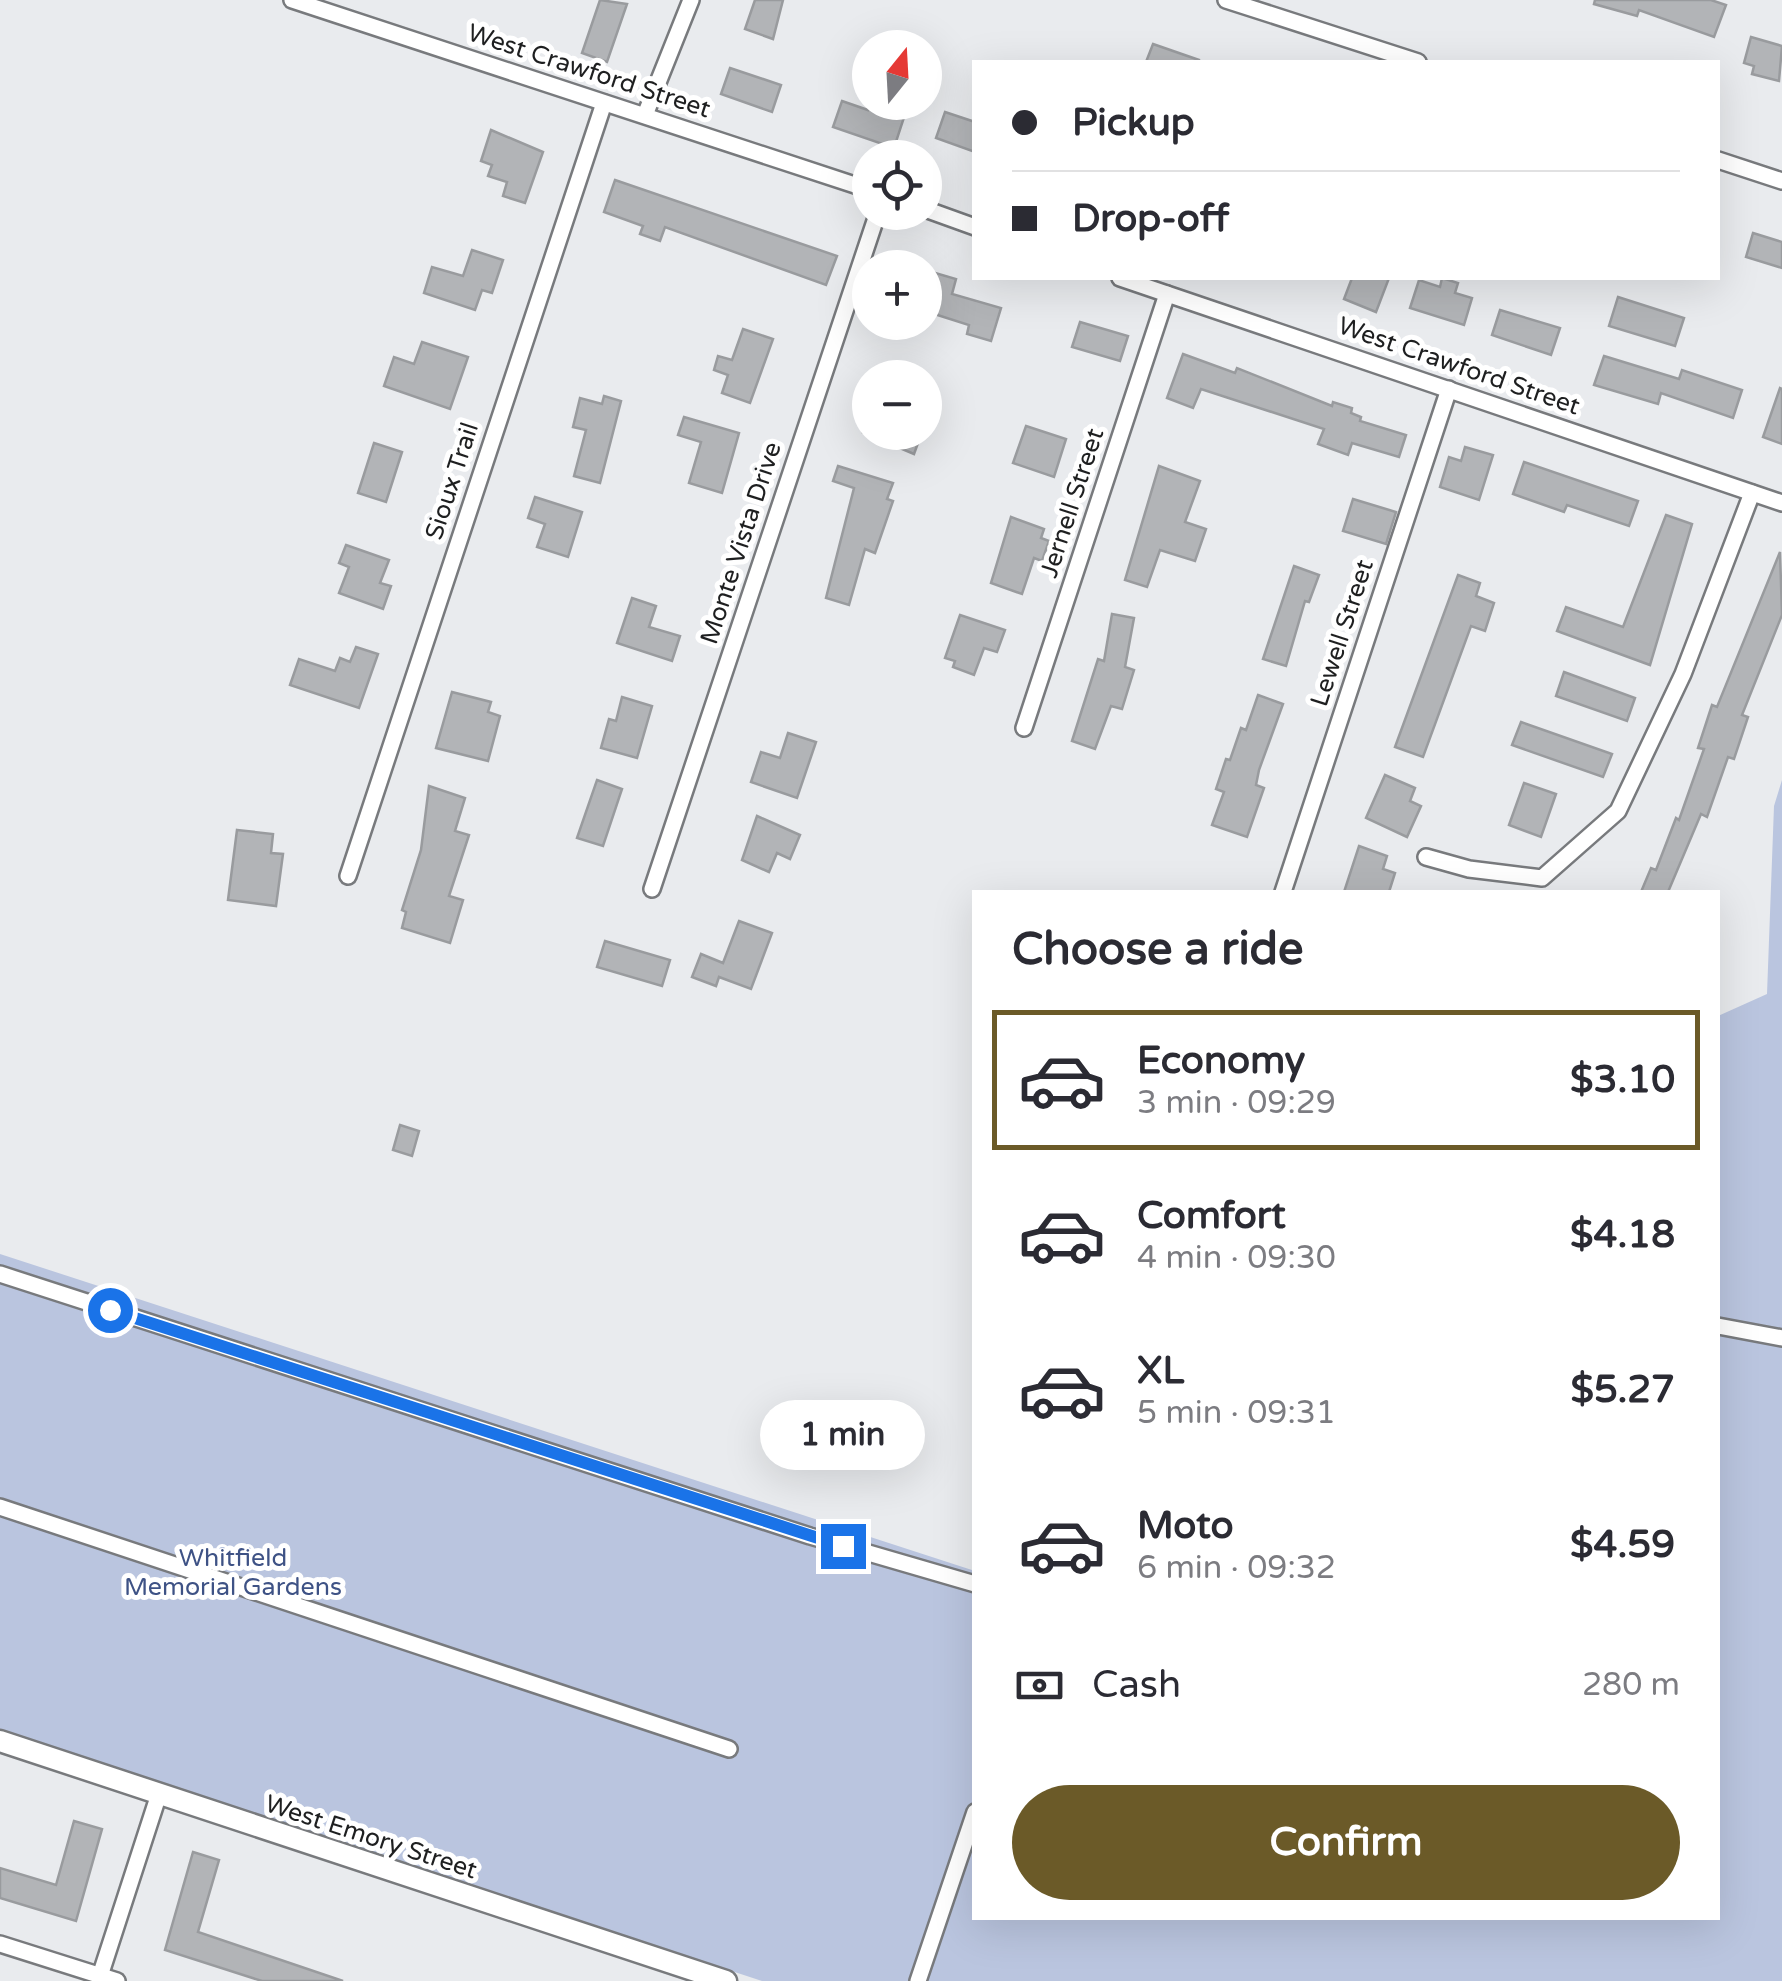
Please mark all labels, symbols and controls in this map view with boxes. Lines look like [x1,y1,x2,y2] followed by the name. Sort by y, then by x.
[464,18,715,125] street label: West Crawford Street
[852,30,942,120] north arrow
[852,30,942,450] map controls
[1072,100,1195,146] text: Pickup
[852,140,942,230] button: locate
[1072,196,1229,242] text: Drop-off
[852,250,942,340] button: +
[1334,311,1584,422] street label: West Crawford Street
[852,360,942,450] button: −
[419,419,485,543] street label: Sioux Trail
[1034,424,1110,581] street label: Jernell Street
[694,438,788,648] street label: Monte Vista Drive
[1304,555,1380,710] street label: Lewell Street
[1012,923,1303,977] text: Choose a ride
[1017,1035,1107,1125] icon: car
[1137,1038,1305,1084] text: Economy
[1570,1057,1675,1103] text: $3.10
[1137,1084,1336,1122] text: 3 min · 09:29
[1017,1190,1107,1280] icon: car
[1137,1193,1286,1239] text: Comfort
[1570,1212,1675,1258] text: $4.18
[1137,1239,1336,1277] text: 4 min · 09:30
[88,1288,133,1333] route start
[1017,1345,1107,1435] icon: car
[1137,1348,1184,1394] text: XL
[1570,1367,1675,1413] text: $5.27
[1137,1394,1336,1432] text: 5 min · 09:31
[760,1401,926,1471] callout: 1 min
[800,1416,885,1454] text: 1 min
[1017,1500,1107,1590] icon: car
[1137,1503,1233,1549] text: Moto
[1570,1522,1675,1568] text: $4.59
[821,1524,866,1569] route end
[124,1543,342,1602] park label: Whitfield Memorial Gardens
[1137,1549,1336,1587] text: 6 min · 09:32
[1012,1658,1067,1713] icon: cash
[1092,1662,1181,1708] text: Cash
[1582,1666,1680,1704] text: 280 m
[1012,1785,1680,1900] button: Confirm
[261,1789,481,1886] street label: West Emory Street

